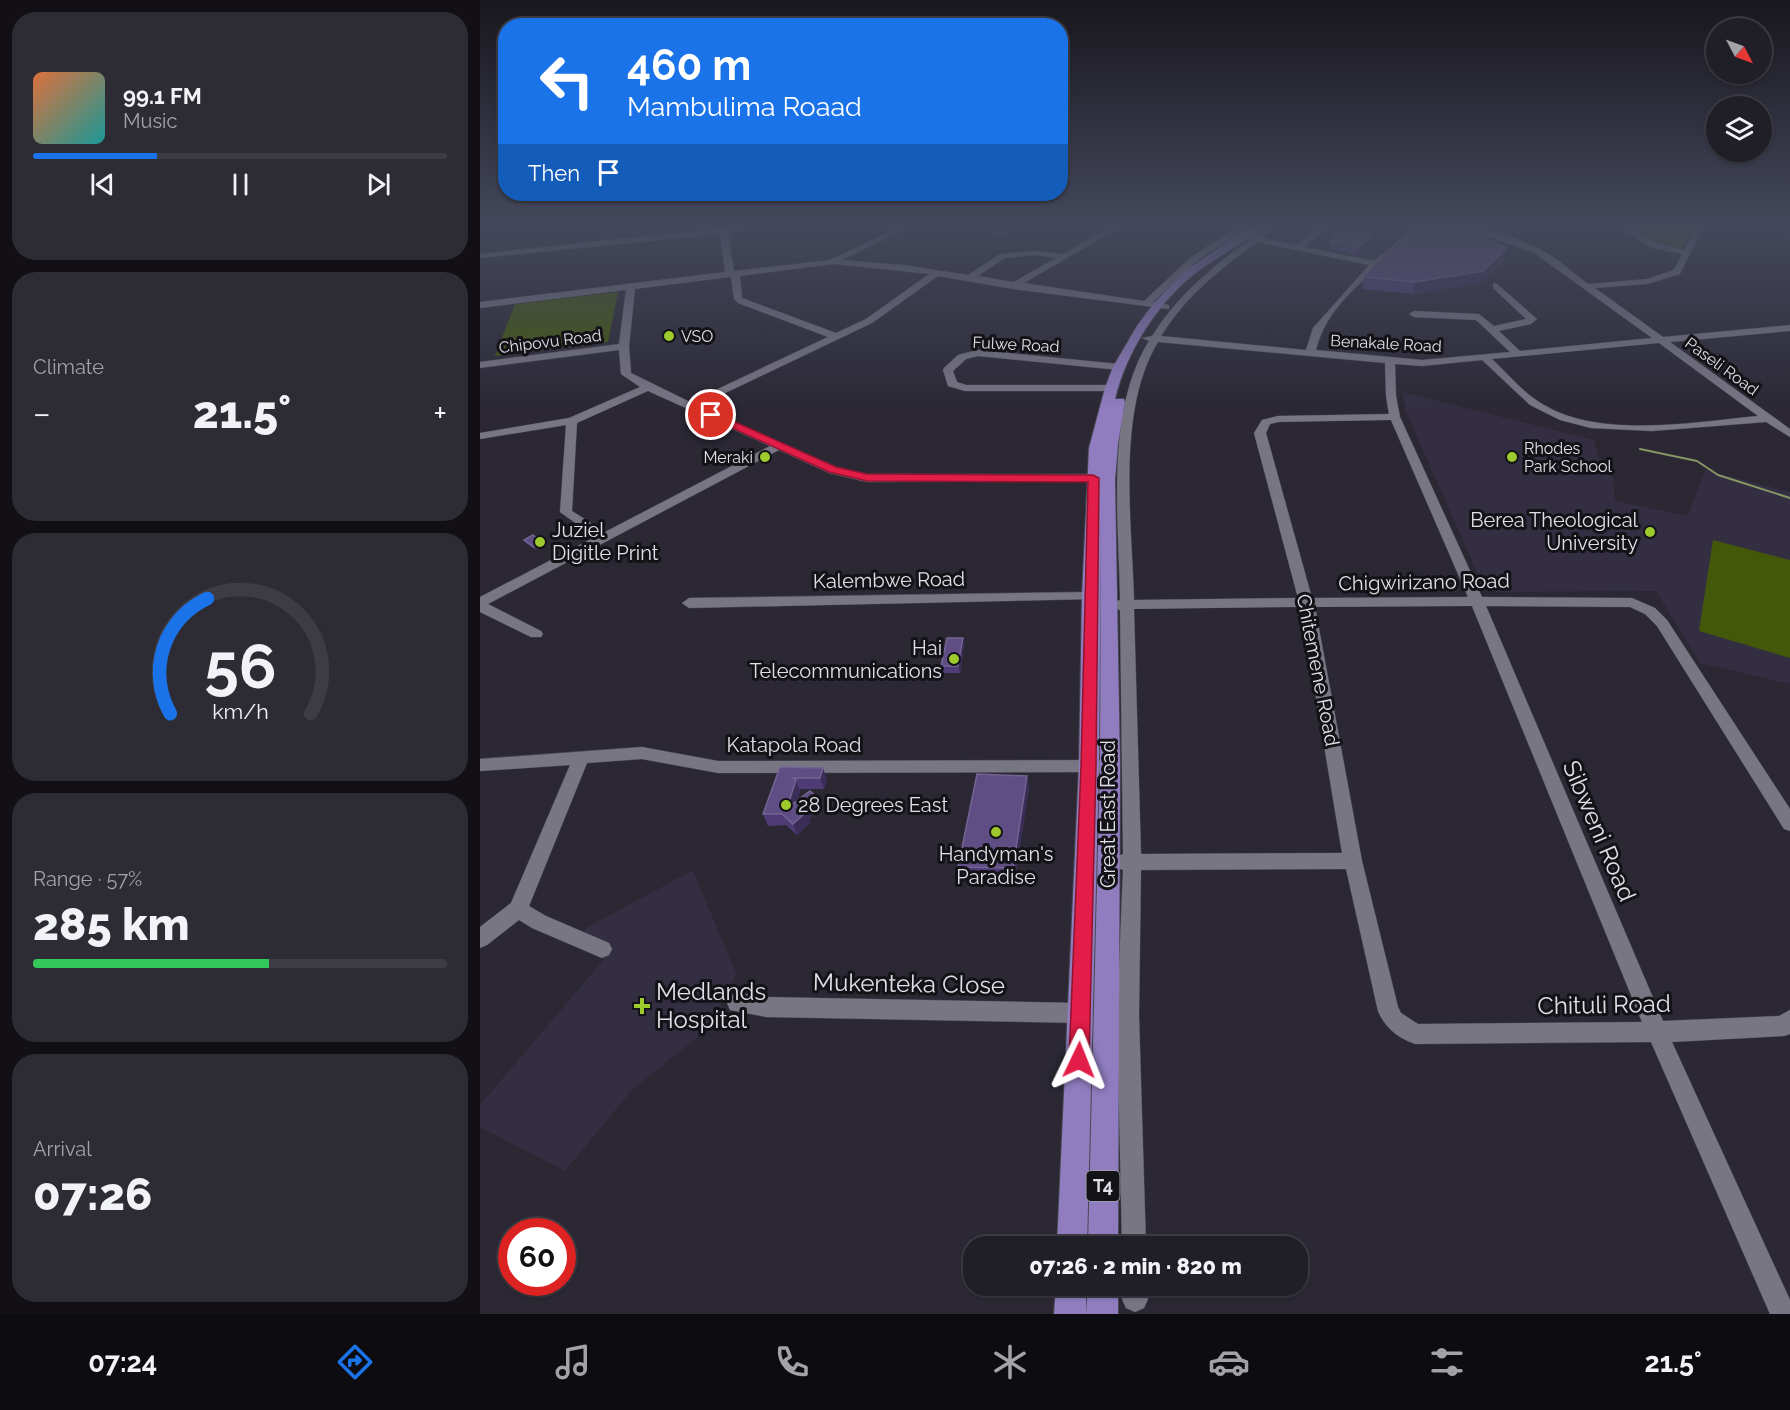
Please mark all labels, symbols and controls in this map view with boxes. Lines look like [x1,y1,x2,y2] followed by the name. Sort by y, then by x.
[1706,18,1772,84] north arrow
[1706,18,1772,162] map controls
[627,41,751,90] text: 460 m
[528,42,606,120] icon: left
[123,83,202,109] text: 99.1 FM
[627,91,862,122] text: Mambulima Roaad
[1706,96,1772,162] button: layers
[123,109,177,133] text: Music
[592,156,625,189] icon: arrive
[528,160,580,186] text: Then
[86,168,119,201] icon: previous
[224,168,257,201] icon: pause
[362,168,395,201] icon: next
[498,326,603,357] street label: Chipovu Road
[681,327,713,346] place label: VSO
[662,329,676,343] marker: VSO
[1330,331,1442,356] street label: Benakale Road
[972,333,1060,356] street label: Fulwe Road
[1681,333,1762,399] street label: Paseli Road
[33,355,104,379] text: Climate
[193,386,291,439] text: 21.5°
[685,389,736,440] pin
[33,394,51,433] text: −
[433,394,447,433] text: +
[694,398,727,431] icon: arrive
[1524,439,1613,476] place label: Rhodes Park School
[703,448,753,467] place label: Meraki
[758,450,772,464] marker: Meraki
[1505,450,1519,464] marker: Rhodes Park School
[1470,508,1639,555] place label: Berea Theological University
[552,518,659,565] place label: Juziel Digitle Print
[1643,525,1657,539] marker: Berea Theological University
[533,535,547,549] marker: Juziel Digitle Print
[813,567,965,593] street label: Kalembwe Road
[1338,569,1510,595] street label: Chigwirizano Road
[1291,592,1345,748] street label: Chitemene Road
[204,629,276,703] text: 56
[750,636,942,683] place label: Hai Telecommunications
[947,652,961,666] marker: Hai Telecommunications
[212,699,268,724] text: km/h
[727,733,861,757] street label: Katapola Road
[1096,740,1120,888] street label: Great East Road
[1557,756,1642,906] street label: Sibweni Road
[798,793,948,817] place label: 28 Degrees East
[779,798,793,812] marker: 28 Degrees East
[989,825,1003,839] marker: Handyman's Paradise
[939,842,1053,889] place label: Handyman's Paradise
[33,867,142,891] text: Range · 57%
[33,898,190,951] text: 285 km
[813,967,1005,1000] street label: Mukenteka Close
[656,977,766,1034] place label: Medlands Hospital
[1537,989,1671,1020] street label: Chituli Road
[633,997,651,1015] marker: Medlands Hospital
[1047,1028,1111,1092] position arrow
[33,1137,92,1161] text: Arrival
[33,1168,152,1221] text: 07:26
[1086,1171,1120,1201] road number: T4
[498,1218,576,1296] speed limit sign: 60
[1029,1253,1242,1279] text: 07:26 · 2 min · 820 m
[334,1341,376,1383] icon: directions
[552,1341,594,1383] icon: music
[771,1341,813,1383] icon: phone
[989,1341,1031,1383] icon: climate
[1208,1341,1250,1383] icon: car
[1426,1341,1468,1383] icon: filters
[88,1347,157,1378] text: 07:24
[1644,1347,1702,1378] text: 21.5°

